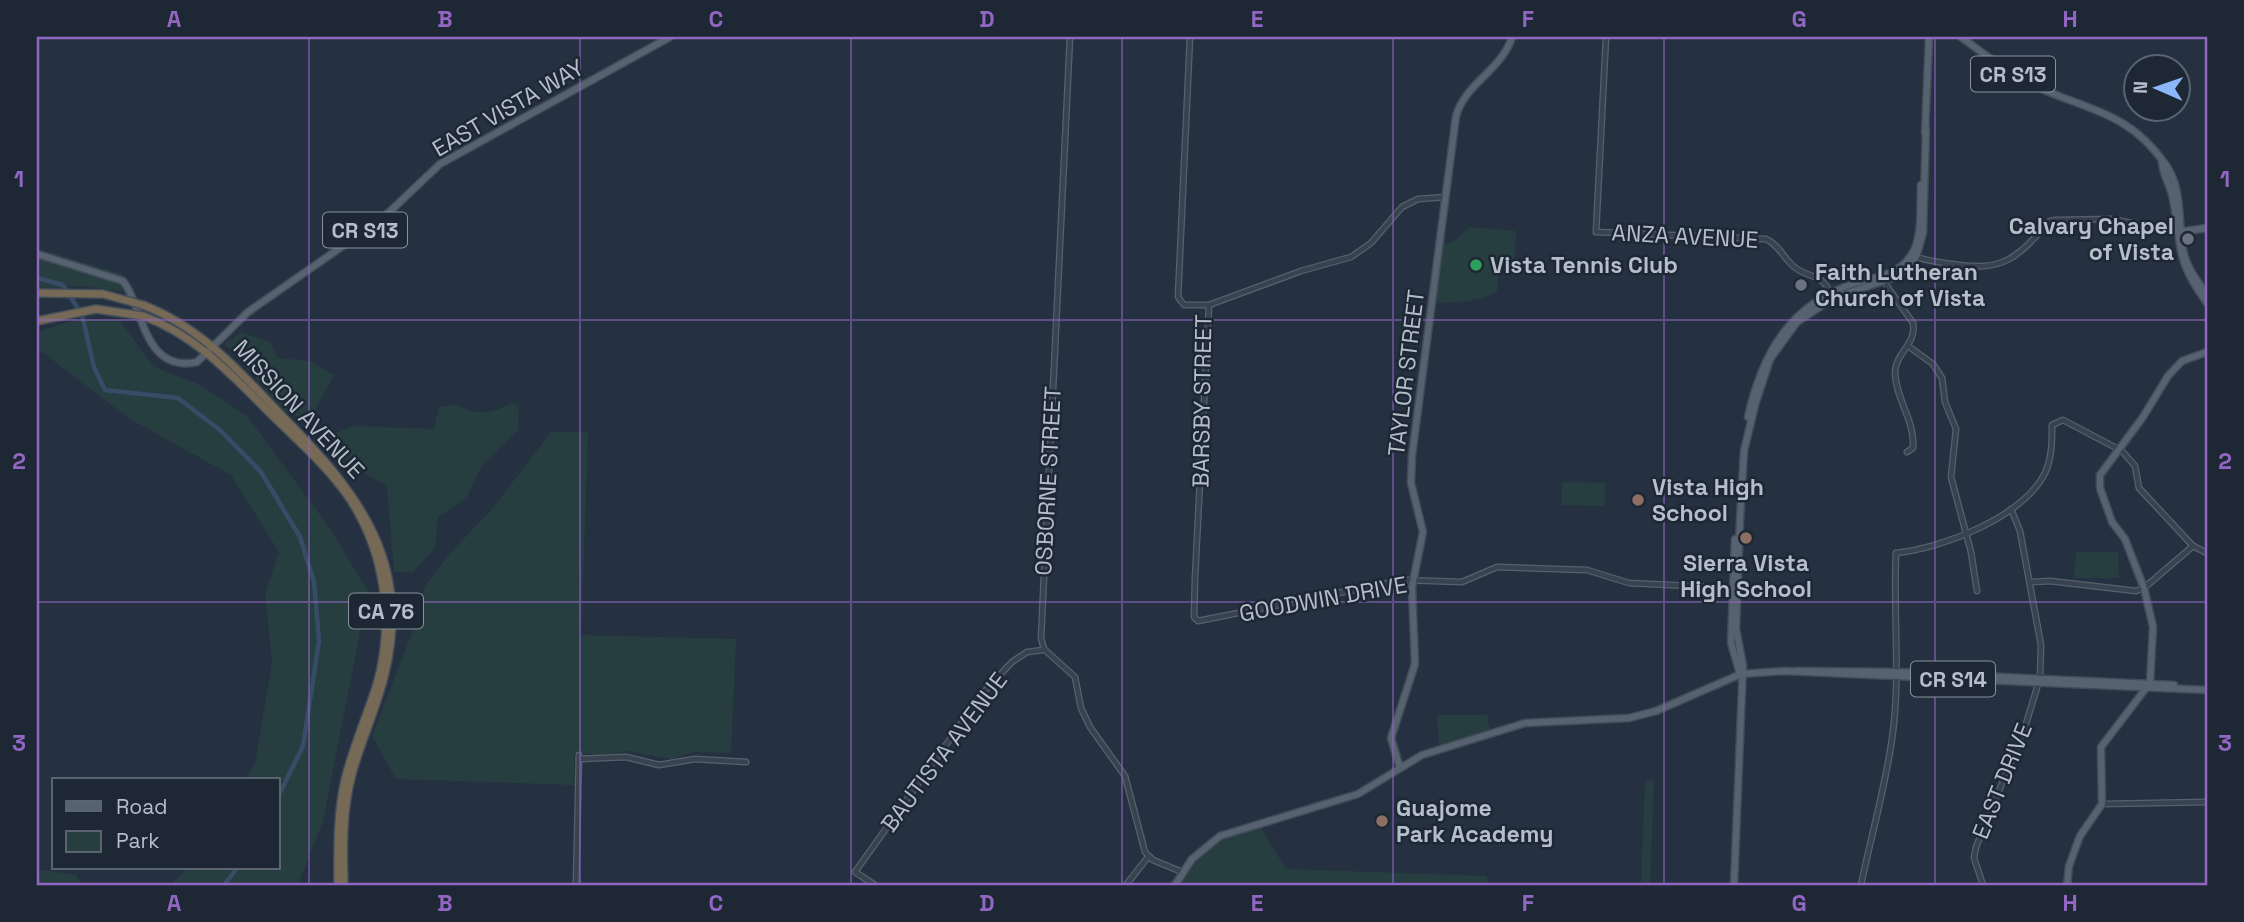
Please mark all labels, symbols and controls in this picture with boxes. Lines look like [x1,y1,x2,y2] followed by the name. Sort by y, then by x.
[167,4,182,34] text: A
[437,4,453,34] text: B
[709,4,723,34] text: C
[979,4,995,34] text: D
[1251,4,1263,34] text: E
[1522,4,1534,34] text: F
[1791,4,1807,34] text: G
[2062,4,2078,34] text: H
[427,52,589,164] street label: EAST VISTA WAY
[2122,52,2192,122] north arrow
[1971,56,2055,92] road number: CR S13
[2128,81,2153,94] text: N
[14,164,24,194] text: 1
[2220,164,2230,194] text: 1
[2009,211,2174,267] place label: Calvary Chapel of Vista
[323,212,407,247] road number: CR S13
[1611,217,1759,255] street label: ANZA AVENUE
[2180,231,2196,247] marker: Calvary Chapel of Vista
[1490,250,1678,280] place label: Vista Tennis Club
[1468,257,1484,273] marker: Vista Tennis Club
[1815,257,1985,313] place label: Faith Lutheran Church of Vista
[1793,277,1809,293] marker: Faith Lutheran Church of Vista
[1381,288,1431,458] street label: TAYLOR STREET
[1185,314,1219,488] street label: BARSBY STREET
[227,333,371,485] street label: MISSION AVENUE
[1028,386,1068,576] street label: OSBORNE STREET
[12,446,26,476] text: 2
[2218,446,2232,476] text: 2
[1652,472,1764,528] place label: Vista High School
[1630,492,1646,508] marker: Vista High School
[1738,530,1754,546] marker: Sierra Vista High School
[1680,548,1812,604] place label: Sierra Vista High School
[1237,569,1409,629] street label: GOODWIN DRIVE
[349,594,423,628] road number: CA 76
[1911,662,1995,696] road number: CR S14
[874,666,1014,838] street label: BAUTISTA AVENUE
[1965,719,2039,843] street label: EAST DRIVE
[12,728,26,758] text: 3
[2218,728,2232,758] text: 3
[52,778,280,870] legend
[116,793,168,820] text: Road
[1396,793,1553,849] place label: Guajome Park Academy
[1374,813,1390,829] marker: Guajome Park Academy
[116,827,160,854] text: Park
[167,888,182,918] text: A
[437,888,453,918] text: B
[709,888,723,918] text: C
[979,888,995,918] text: D
[1251,888,1263,918] text: E
[1522,888,1534,918] text: F
[1791,888,1807,918] text: G
[2062,888,2078,918] text: H

